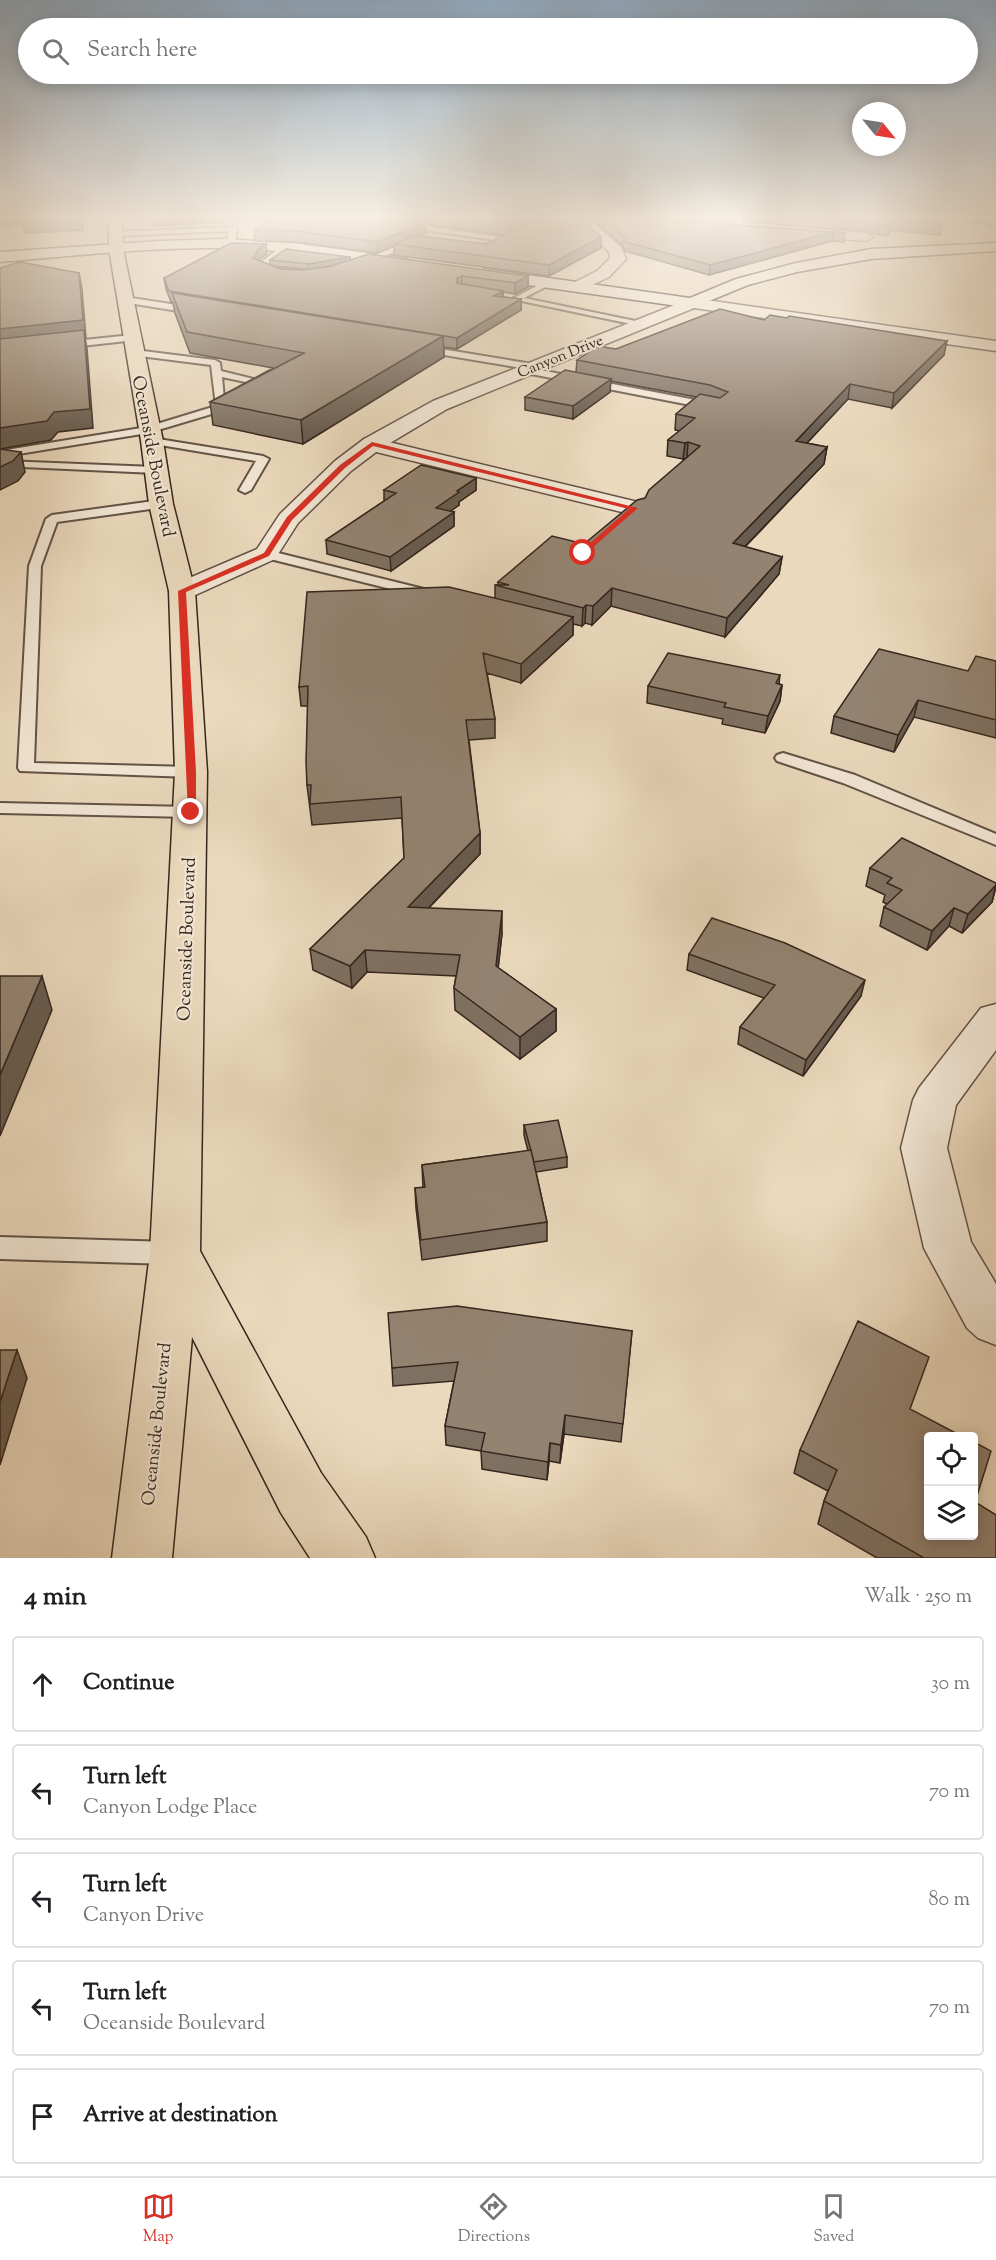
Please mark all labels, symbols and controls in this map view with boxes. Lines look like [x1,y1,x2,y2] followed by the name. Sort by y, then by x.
[18,18,978,84] search box
[39,35,72,68] icon: search
[87,35,197,67] text: Search here
[852,102,906,156] north arrow
[515,331,607,384] street label: Canyon Drive
[124,373,180,539] street label: Oceanside Boulevard
[569,539,595,565] route start
[177,798,203,824] route end
[172,857,204,1021] street label: Oceanside Boulevard
[136,1341,179,1507] street label: Oceanside Boulevard
[924,1432,978,1540] map controls
[924,1432,978,1486] button: locate
[924,1486,978,1540] button: layers
[24,1579,87,1616] text: 4 min
[864,1583,972,1612] text: Walk · 250 m
[26,1668,59,1701] icon: ahead
[83,1668,174,1700] text: Continue
[931,1670,970,1699] text: 30 m
[83,1762,166,1794] text: Turn left
[26,1776,59,1809] icon: left
[929,1778,970,1807] text: 70 m
[83,1794,257,1823] text: Canyon Lodge Place
[83,1870,166,1902] text: Turn left
[26,1884,59,1917] icon: left
[929,1886,970,1915] text: 80 m
[83,1902,204,1931] text: Canyon Drive
[83,1978,166,2010] text: Turn left
[26,1992,59,2025] icon: left
[929,1994,970,2023] text: 70 m
[83,2010,265,2039] text: Oceanside Boulevard
[26,2100,59,2133] icon: arrive
[83,2100,278,2132] text: Arrive at destination
[142,2190,175,2249] tab: Map
[458,2190,530,2249] tab: Directions
[813,2190,854,2249] tab: Saved

